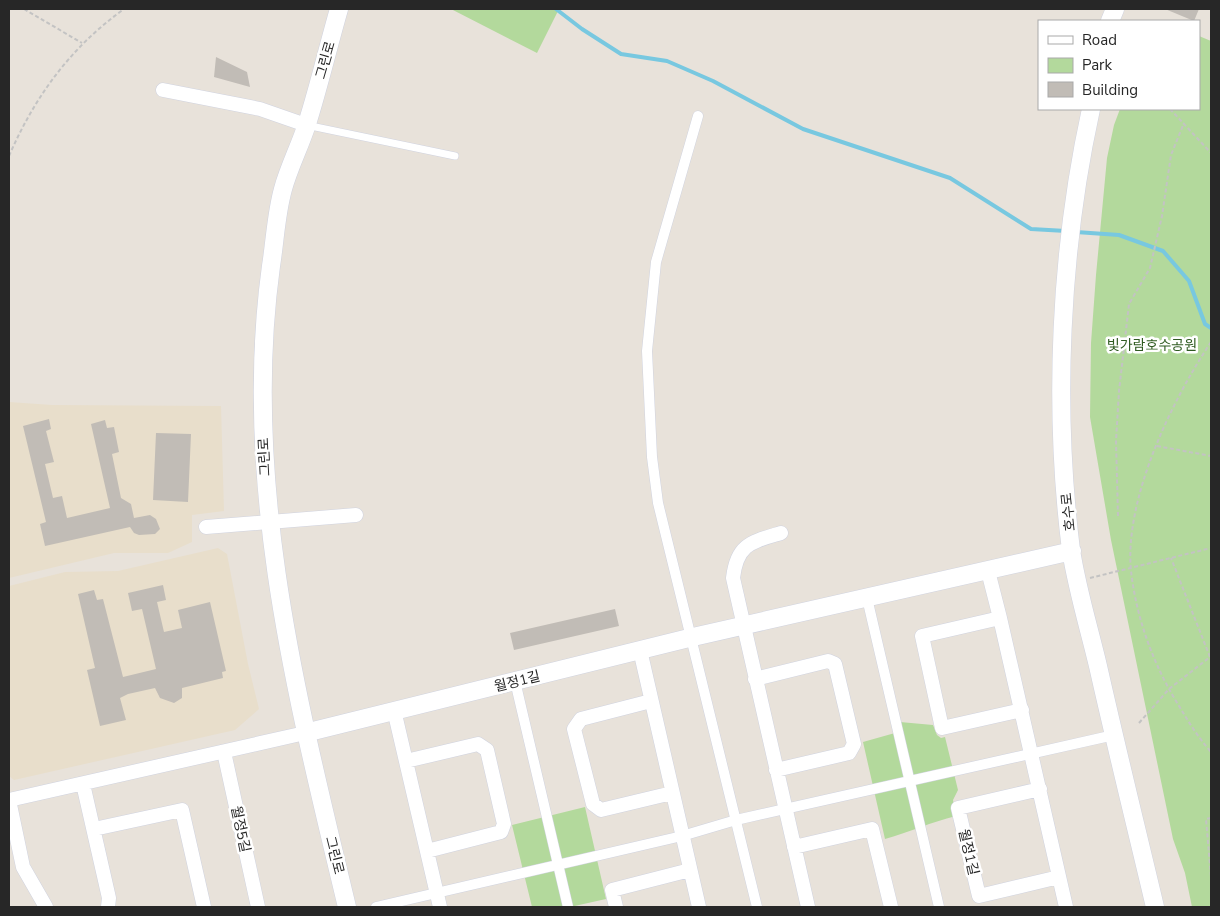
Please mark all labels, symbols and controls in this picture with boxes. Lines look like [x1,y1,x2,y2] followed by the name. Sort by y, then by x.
[1038,20,1200,110] legend
[1082,30,1117,50] text: Road
[311,39,340,81] street label: 그린로
[1082,55,1112,75] text: Park
[1082,80,1138,100] text: Building
[1107,336,1197,355] park label: 빛가람호수공원
[254,437,275,477] street label: 그린로
[1057,492,1080,532] street label: 호수로
[492,667,542,696] street label: 월정1길
[226,804,255,854] street label: 월정5길
[954,827,983,877] street label: 월정1길
[321,834,348,876] street label: 그린로

